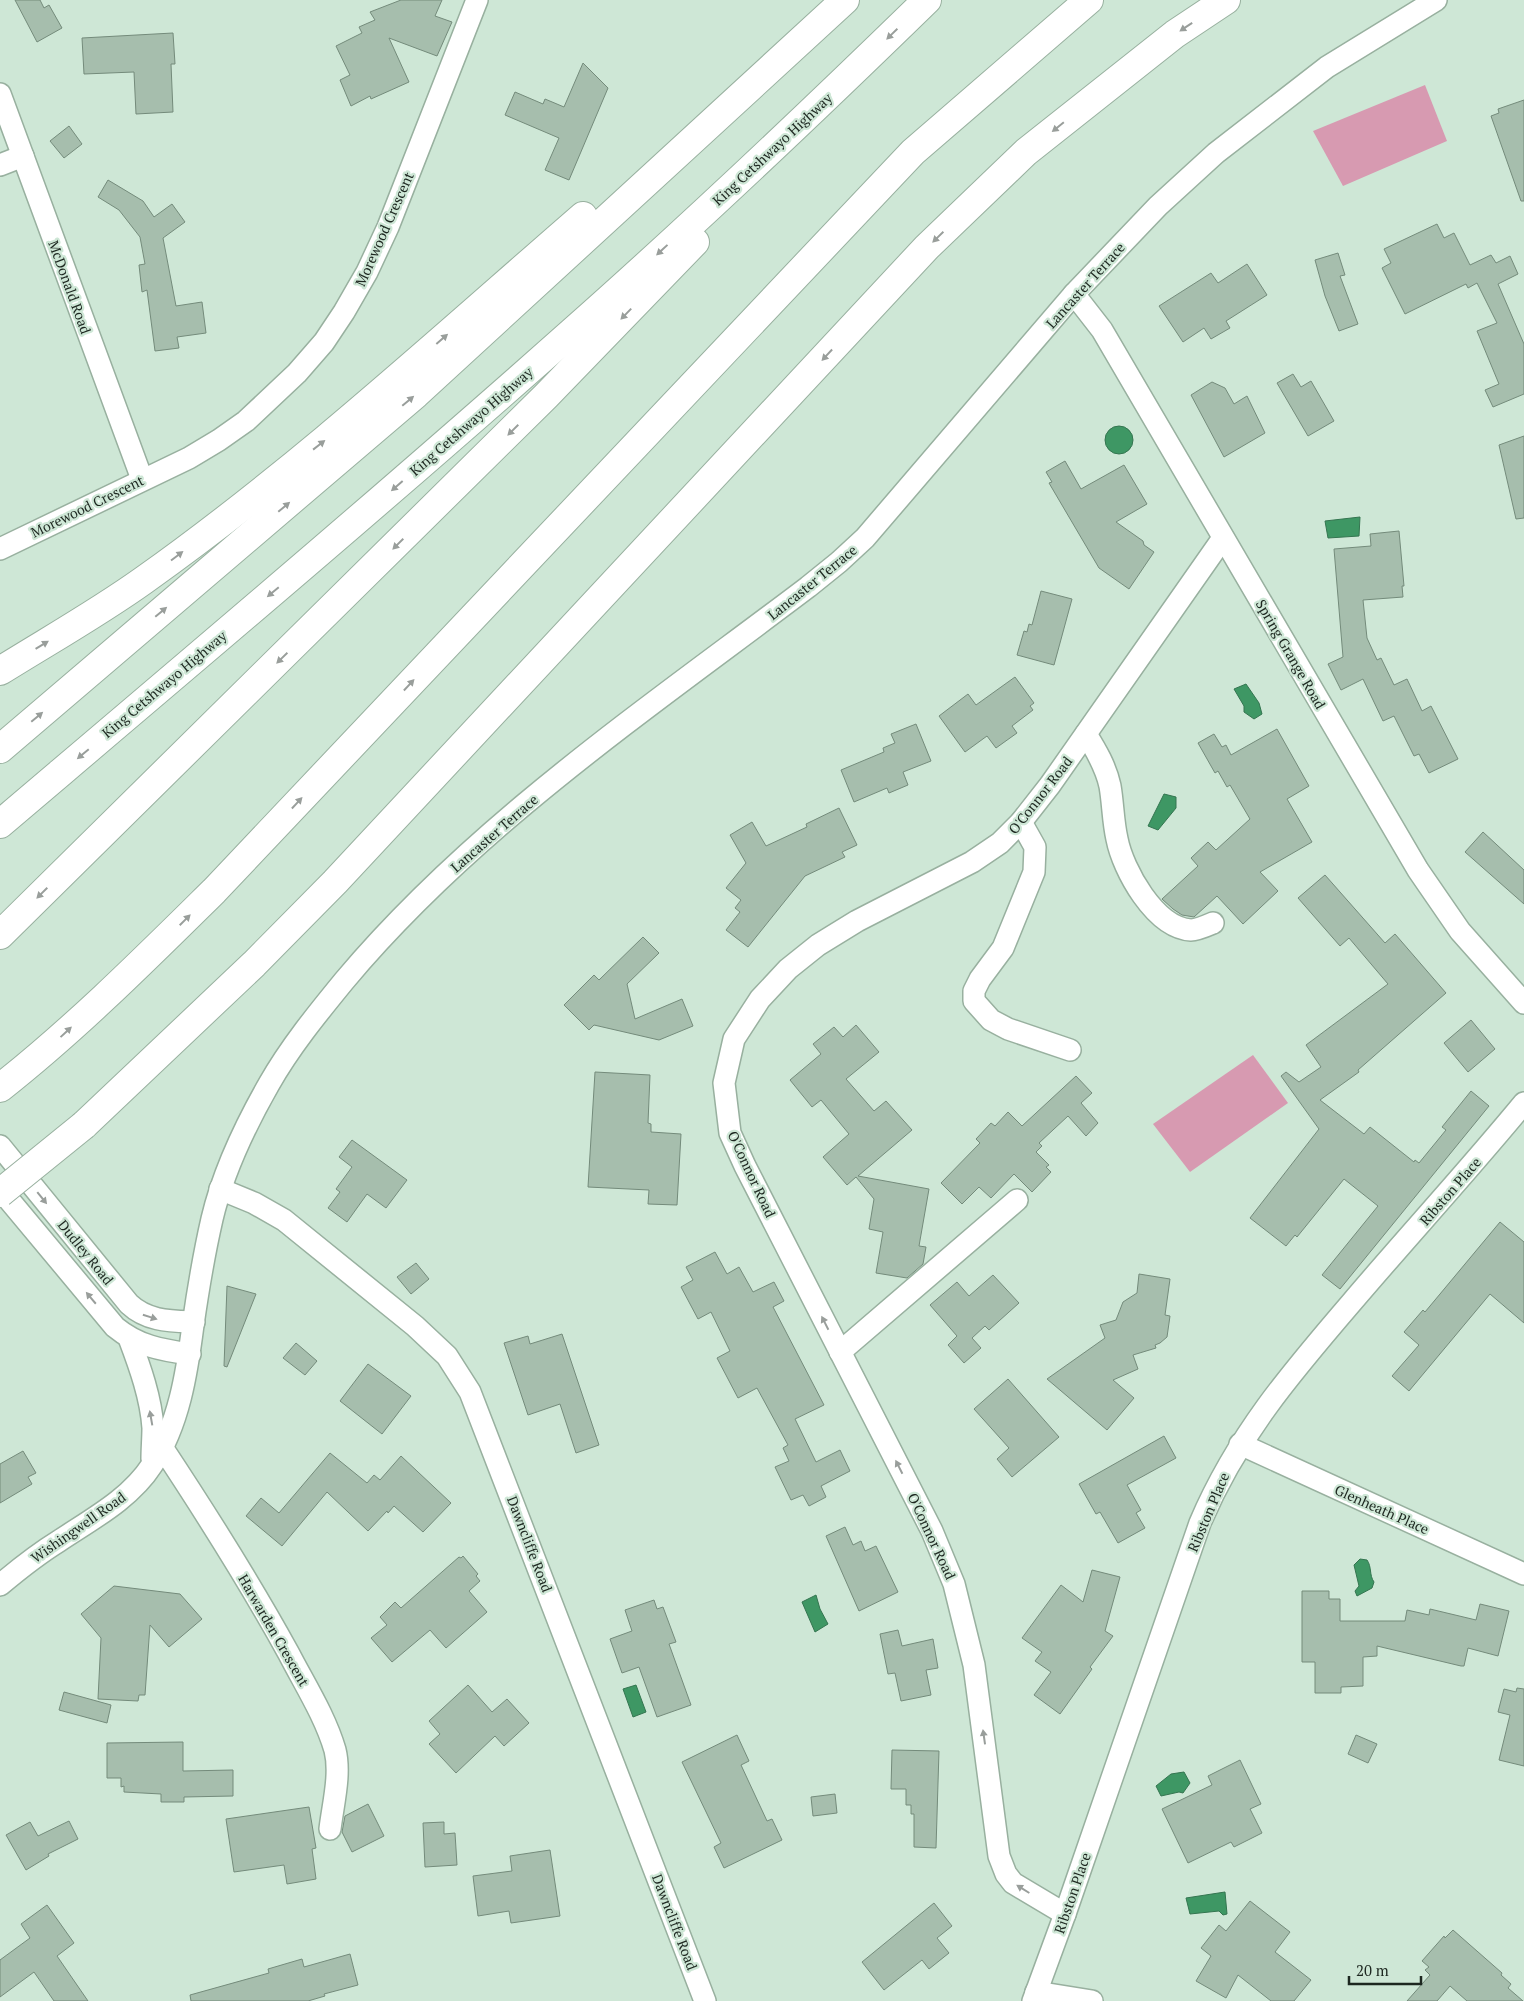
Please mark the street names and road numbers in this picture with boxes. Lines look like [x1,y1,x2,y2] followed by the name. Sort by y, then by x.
[708,88,837,210] street label: King Cetshwayo Highway
[350,168,418,289] street label: Morewood Crescent
[44,238,96,337] street label: McDonald Road
[1041,238,1129,332] street label: Lancaster Terrace
[405,362,537,480] street label: King Cetshwayo Highway
[27,470,147,542] street label: Morewood Crescent
[763,540,861,624] street label: Lancaster Terrace
[1252,596,1330,712] street label: Spring Grange Road
[98,626,231,742] street label: King Cetshwayo Highway
[1004,752,1076,838] street label: O'Connor Road
[446,790,542,876] street label: Lancaster Terrace
[724,1128,780,1221] street label: O'Connor Road
[1415,1153,1485,1229] street label: Ribston Place
[54,1216,118,1289] street label: Dudley Road
[1183,1469,1233,1555] street label: Ribston Place
[1332,1480,1432,1538] street label: Glenheath Place
[27,1487,129,1567] street label: Wishingwell Road
[904,1490,960,1583] street label: O'Connor Road
[503,1493,557,1595] street label: Dawncliffe Road
[234,1571,314,1690] street label: Harwarden Crescent
[1049,1850,1095,1936] street label: Ribston Place
[648,1871,702,1973] street label: Dawncliffe Road

